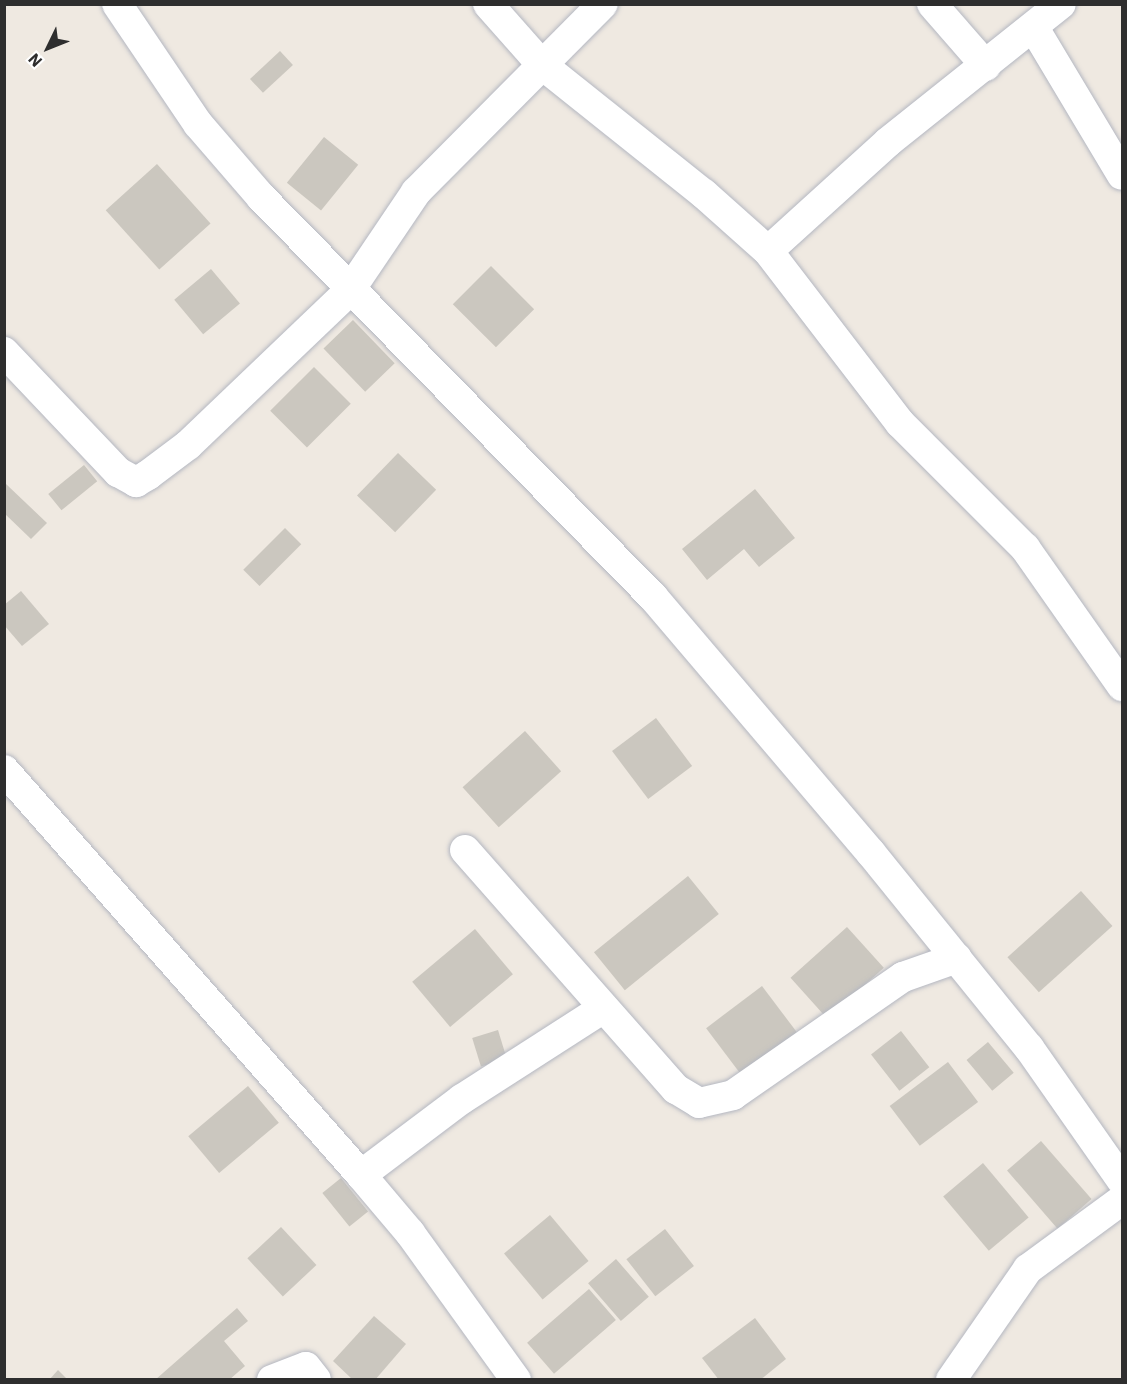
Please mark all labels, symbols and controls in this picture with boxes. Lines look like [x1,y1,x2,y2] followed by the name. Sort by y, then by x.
[18,18,78,78] north arrow
[24,49,46,71] text: N

